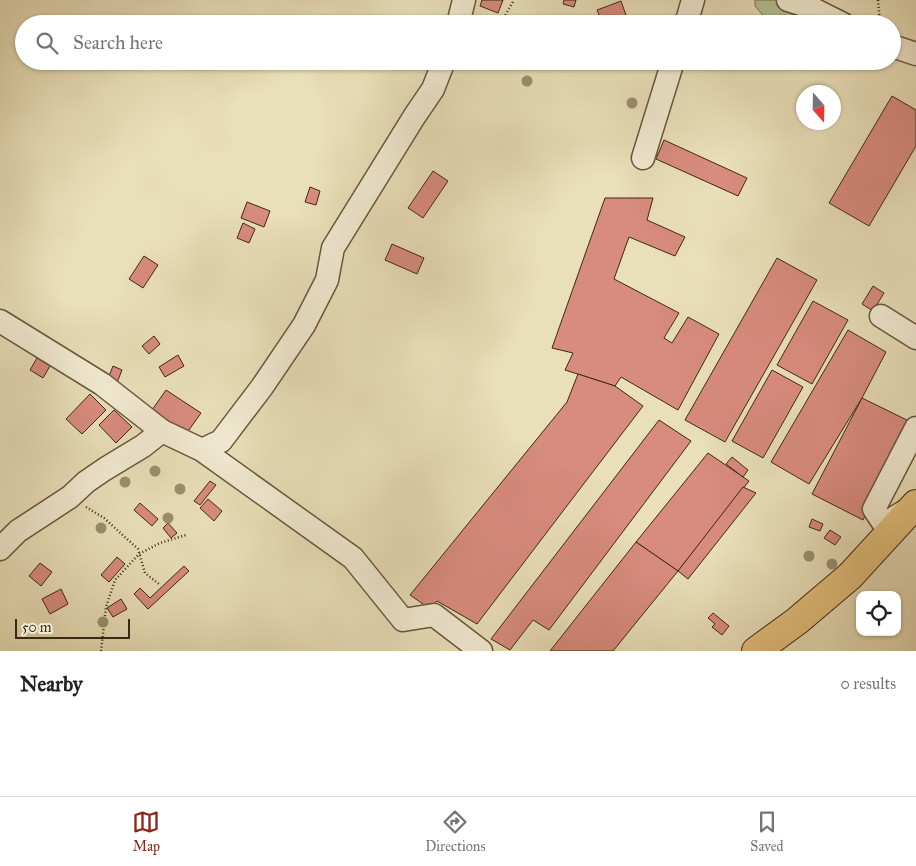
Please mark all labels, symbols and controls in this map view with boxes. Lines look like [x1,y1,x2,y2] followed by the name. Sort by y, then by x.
[15,15,901,70] search box
[33,29,61,57] icon: search
[73,31,163,54] text: Search here
[796,85,841,130] north arrow
[856,591,901,636] map controls
[856,591,901,636] button: locate
[15,616,130,639] scale bar
[22,619,51,636] text: 50 m
[20,671,83,697] text: Nearby
[841,674,896,693] text: 0 results
[132,808,160,855] tab: Map
[425,808,486,855] tab: Directions
[750,808,784,855] tab: Saved

